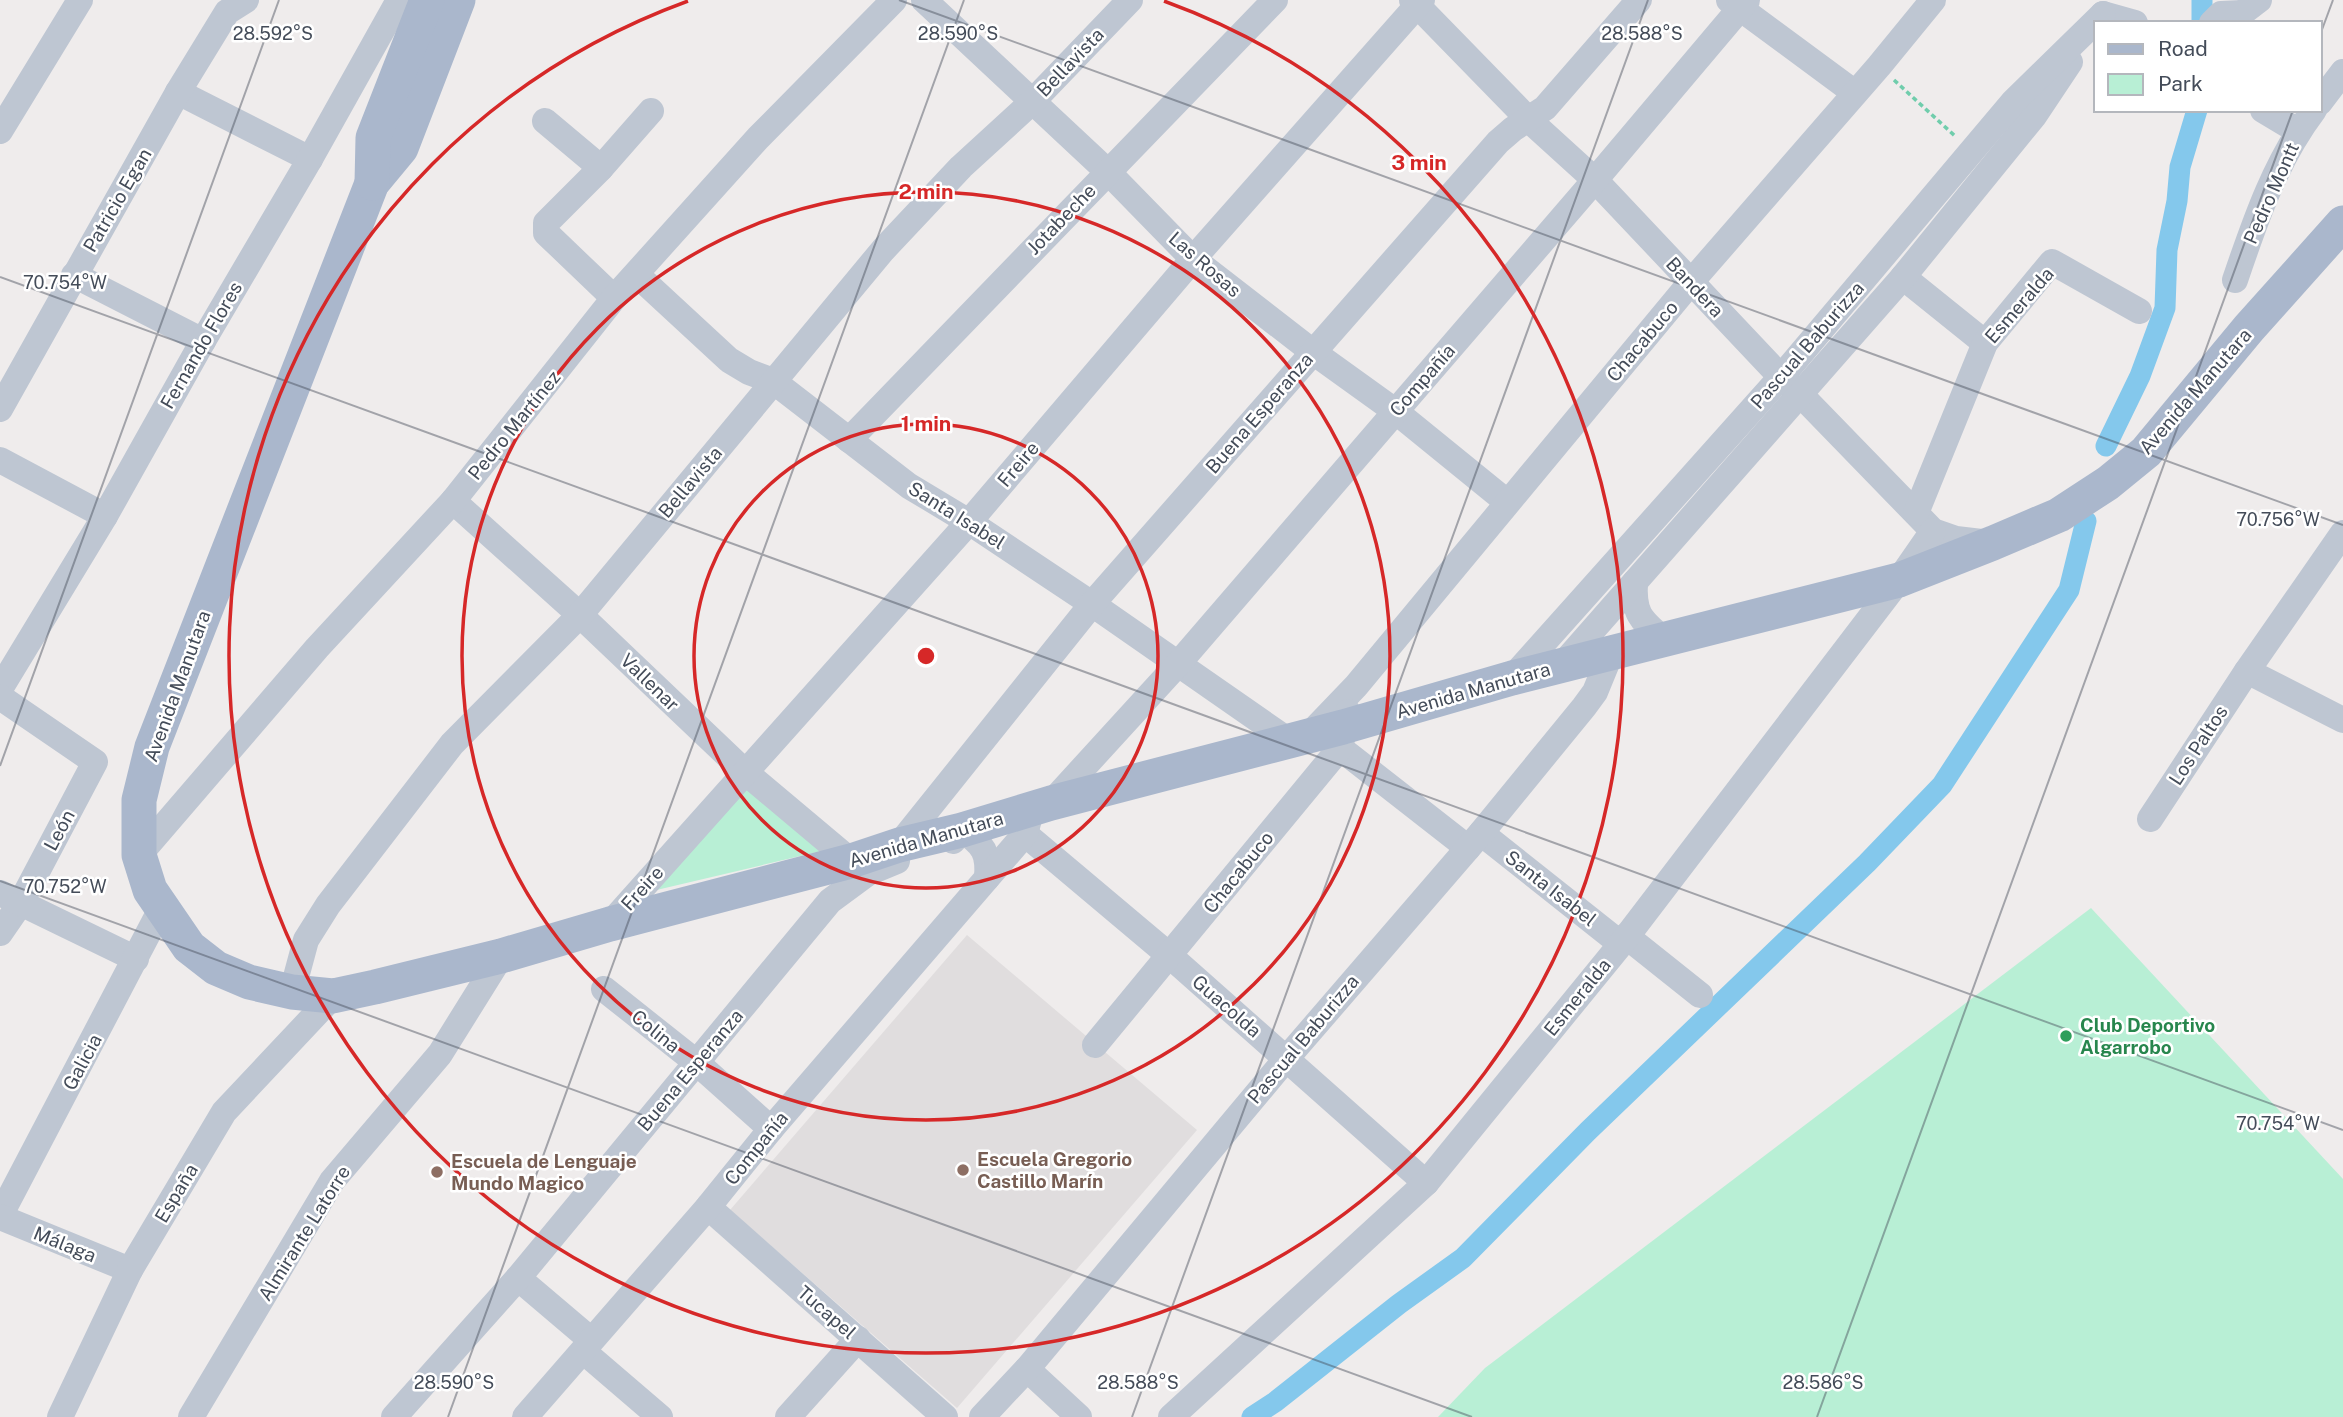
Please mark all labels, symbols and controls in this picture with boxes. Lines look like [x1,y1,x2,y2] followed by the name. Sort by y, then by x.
[2094,21,2322,112] legend
[233,23,313,44] text: 28.592°S
[918,23,998,44] text: 28.590°S
[1032,23,1108,101] street label: Bellavista
[1601,23,1683,44] text: 28.588°S
[2158,36,2208,61] text: Road
[2158,71,2203,96] text: Park
[2239,139,2303,247] street label: Pedro Montt
[78,144,156,256] street label: Patricio Egan
[1391,150,1447,175] text: 3 min
[898,179,954,204] text: 2 min
[1022,179,1100,259] street label: Jotabeche
[1165,227,1245,301] street label: Las Rosas
[1662,252,1728,322] street label: Bandera
[1980,263,2058,347] street label: Esmeralda
[23,272,107,293] text: 70.754°W
[1746,277,1868,413] street label: Pascual Baburizza
[156,278,246,412] street label: Fernando Flores
[1602,296,1682,386] street label: Chacabuco
[2134,324,2256,458] street label: Avenida Manutara
[1385,340,1459,420] street label: Compañía
[1201,348,1317,478] street label: Buena Esperanza
[463,366,565,484] street label: Pedro Martínez
[901,411,951,436] text: 1 min
[993,437,1043,491] street label: Freire
[654,442,726,522] street label: Bellavista
[905,477,1009,553] street label: Santa Isabel
[2236,509,2320,530] text: 70.756°W
[139,607,215,765] street label: Avenida Manutara
[914,644,938,668] centre of rings
[616,649,684,715] street label: Vallenar
[1393,657,1553,723] street label: Avenida Manutara
[2164,701,2232,789] street label: Los Paltos
[39,806,79,854] street label: León
[846,806,1006,872] street label: Avenida Manutara
[1198,827,1278,917] street label: Chacabuco
[1501,846,1601,930] street label: Santa Isabel
[616,861,668,915] street label: Freire
[23,876,107,897] text: 70.752°W
[1539,954,1615,1040] street label: Esmeralda
[1188,970,1266,1042] street label: Guacolda
[1243,970,1363,1108] street label: Pascual Baburizza
[627,1005,685,1057] street label: Colina
[633,1005,747,1135] street label: Buena Esperanza
[2080,1014,2215,1058] place label: Club Deportivo Algarrobo
[2058,1028,2074,1044] marker: Club Deportivo Algarrobo
[58,1030,106,1094] street label: Galicia
[720,1107,792,1189] street label: Compañía
[2236,1113,2320,1134] text: 70.754°W
[977,1148,1132,1192] place label: Escuela Gregorio Castillo Marín
[451,1150,637,1194] place label: Escuela de Lenguaje Mundo Magico
[150,1160,202,1226] street label: España
[254,1161,354,1305] street label: Almirante Latorre
[955,1162,971,1178] marker: Escuela Gregorio Castillo Marín
[429,1164,445,1180] marker: Escuela de Lenguaje Mundo Magico
[31,1222,99,1266] street label: Málaga
[793,1281,861,1343] street label: Tucapel
[414,1372,494,1393] text: 28.590°S
[1097,1372,1179,1393] text: 28.588°S
[1782,1372,1864,1393] text: 28.586°S

